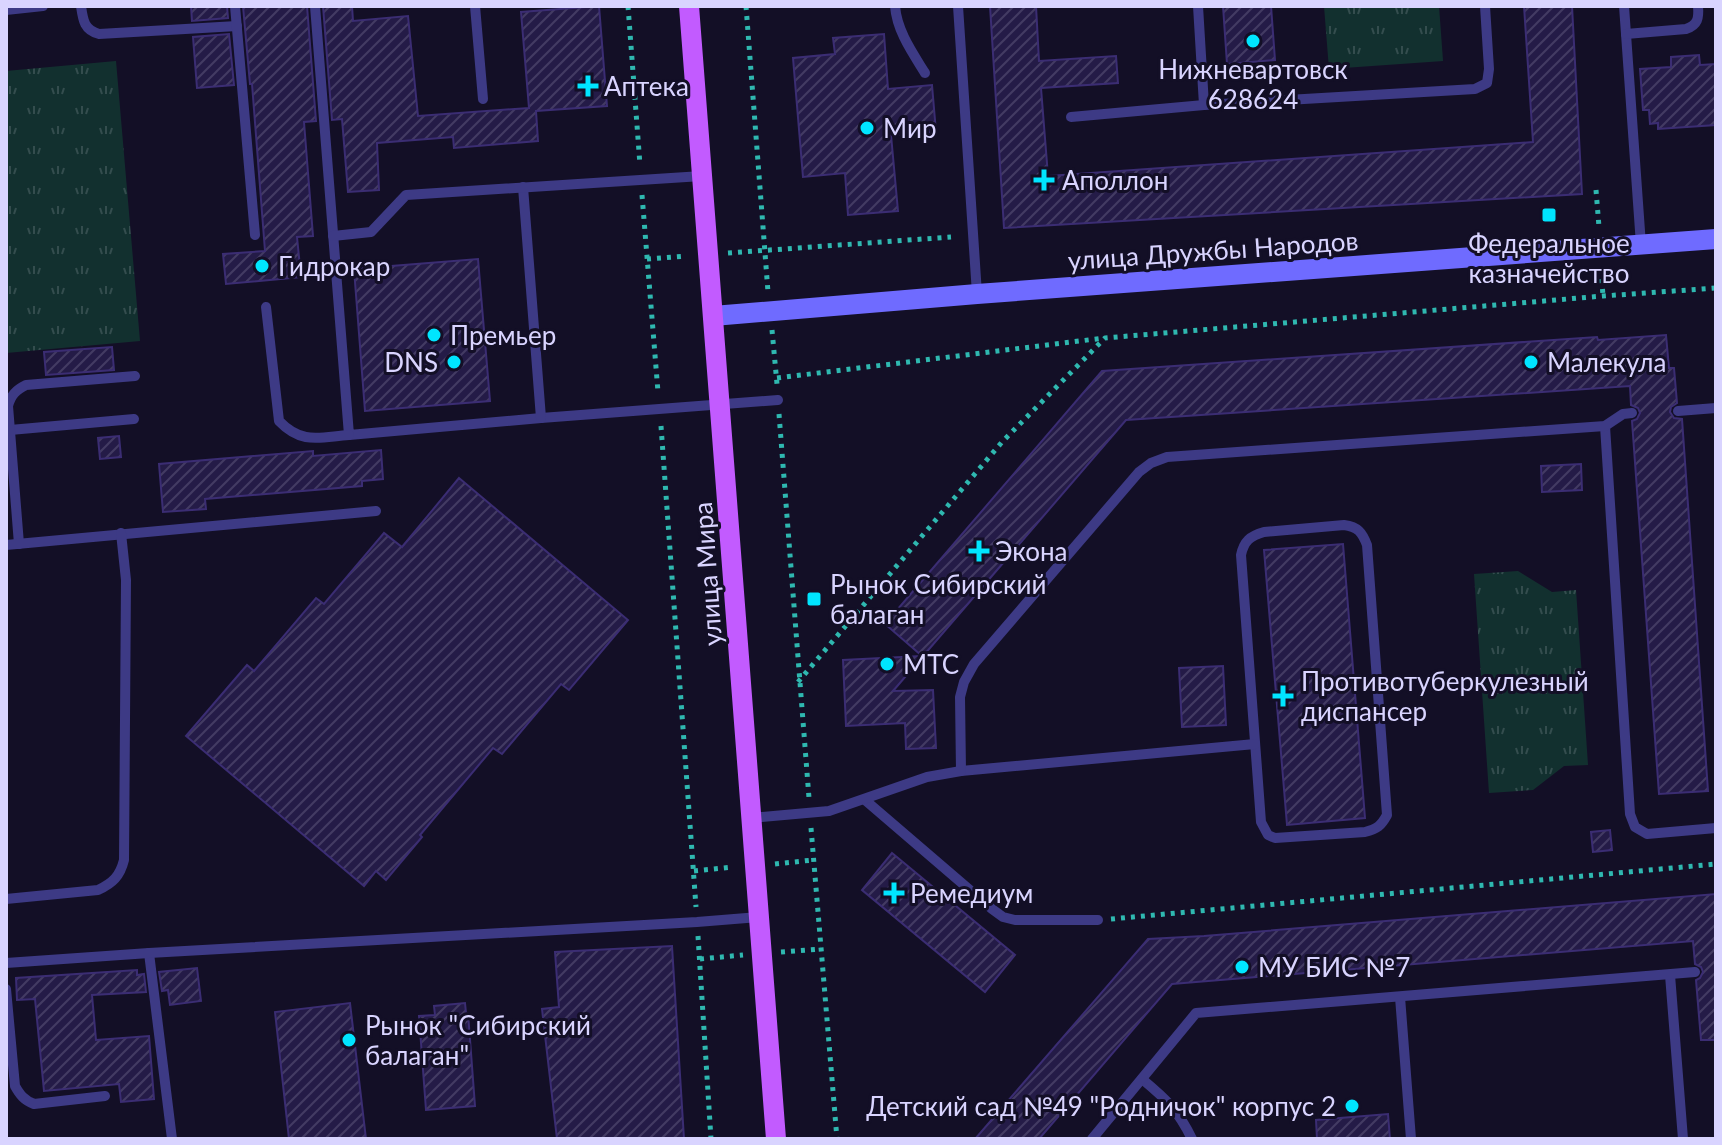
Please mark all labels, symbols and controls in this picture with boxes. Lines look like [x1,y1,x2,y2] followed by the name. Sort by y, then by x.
[1244,32,1262,50] marker: Нижневартовск 628624
[1158,53,1348,115] place label: Нижневартовск 628624
[604,70,689,102] place label: Аптека
[579,77,597,95] marker: Аптека
[883,112,936,144] place label: Мир
[858,119,876,137] marker: Мир
[1062,164,1168,196] place label: Аполлон
[1033,169,1055,191] marker: Аполлон
[1540,206,1558,224] marker: Федеральное казначейство
[1067,224,1359,276] street label: улица Дружбы Народов
[1468,227,1630,289] place label: Федеральное казначейство
[278,250,390,282] place label: Гидрокар
[253,257,271,275] marker: Гидрокар
[450,319,556,351] place label: Премьер
[425,326,443,344] marker: Премьер
[384,346,438,378] place label: DNS
[1547,346,1666,378] place label: Малекула
[445,353,463,371] marker: DNS
[1522,353,1540,371] marker: Малекула
[686,501,728,647] street label: улица Мира
[995,535,1068,567] place label: Экона
[970,542,988,560] marker: Экона
[830,568,1046,630] place label: Рынок Сибирский балаган
[805,590,823,608] marker: Рынок Сибирский балаган
[903,648,959,680] place label: МТС
[878,655,896,673] marker: МТС
[1301,665,1589,727] place label: Противотуберкулезный диспансер
[1272,685,1294,707] marker: Противотуберкулезный диспансер
[910,877,1033,909] place label: Ремедиум
[885,884,903,902] marker: Ремедиум
[1258,951,1410,983] place label: МУ БИС №7
[1233,958,1251,976] marker: МУ БИС №7
[365,1009,591,1071] place label: Рынок "Сибирский балаган"
[340,1031,358,1049] marker: Рынок "Сибирский балаган"
[866,1090,1336,1122] place label: Детский сад №49 "Родничок" корпус 2
[1343,1097,1361,1115] marker: Детский сад №49 "Родничок" корпус 2

